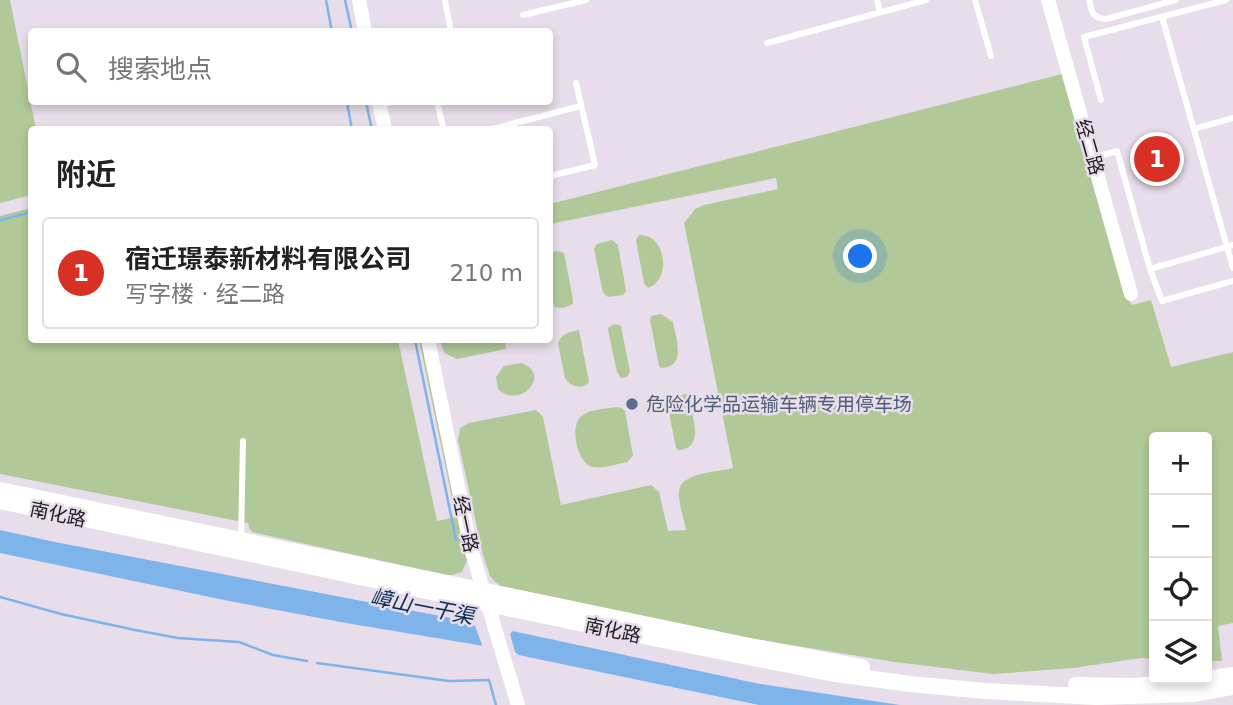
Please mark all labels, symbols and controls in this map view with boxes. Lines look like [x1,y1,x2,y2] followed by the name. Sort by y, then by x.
[28,28,553,105] search box
[52,48,90,86] icon: search
[108,54,212,84] text: 搜索地点
[1072,117,1108,177] street label: 经二路
[1134,133,1180,185] pin: 1
[56,157,116,192] text: 附近
[843,239,877,273] your location
[125,244,411,274] text: 宿迁璟泰新材料有限公司
[73,260,89,286] text: 1
[449,260,523,286] text: 210 m
[125,281,285,307] text: 写字楼 · 经二路
[646,393,912,415] place label: 危险化学品运输车辆专用停车场
[624,396,640,412] marker: 危险化学品运输车辆专用停车场
[1149,432,1212,684] map controls
[1149,432,1212,495] button: +
[449,494,483,554] street label: 经一路
[1149,495,1212,558] button: −
[28,497,88,531] street label: 南化路
[1149,558,1212,621] button: locate
[368,585,479,629] water label: 嶂山一干渠
[583,613,643,647] street label: 南化路
[1149,621,1212,684] button: layers

